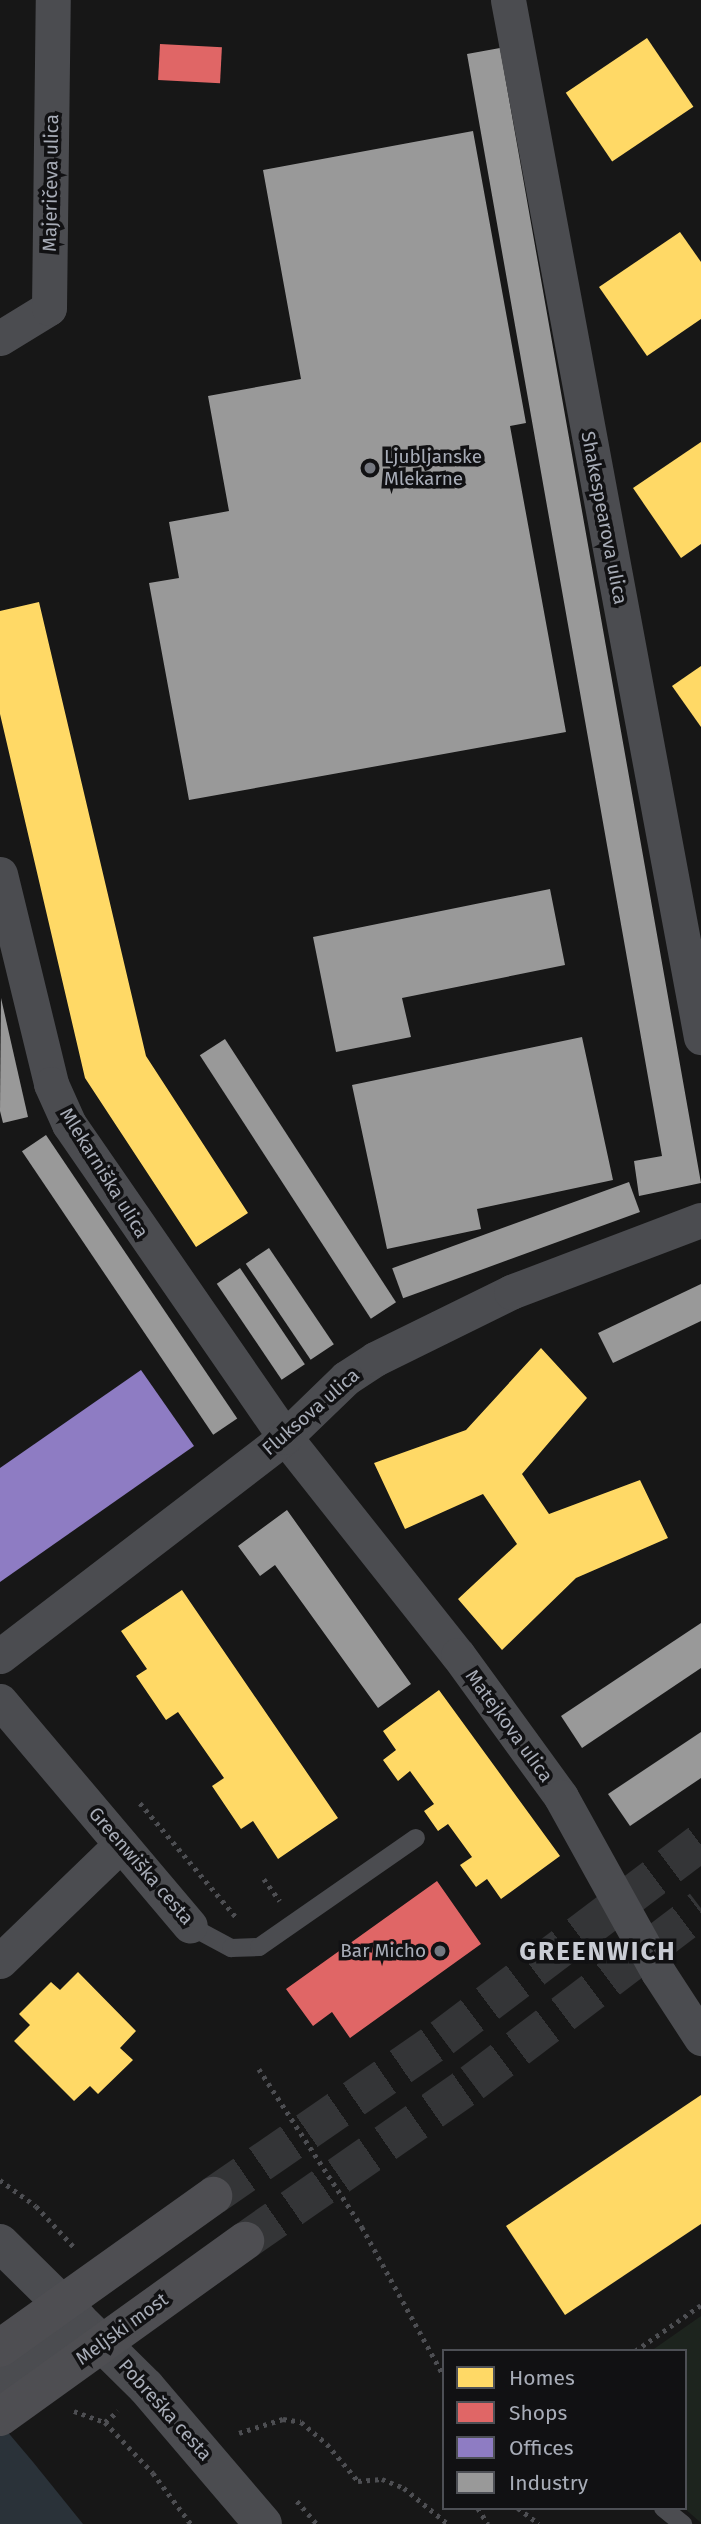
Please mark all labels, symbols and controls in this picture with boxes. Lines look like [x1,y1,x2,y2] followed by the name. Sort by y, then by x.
[38,114,64,252] street label: Majeričeva ulica
[576,430,632,606] street label: Shakespearova ulica
[384,446,482,490] place label: Ljubljanske Mlekarne
[362,460,378,476] marker: Ljubljanske Mlekarne
[55,1104,153,1242] street label: Mlekarniška ulica
[258,1364,364,1460] street label: Fluksova ulica
[461,1665,557,1787] street label: Matejkova ulica
[84,1803,198,1929] street label: Greenwiška cesta
[520,1936,676,1968] district label: GREENWICH
[340,1940,426,1962] place label: Bar Micho
[432,1943,448,1959] marker: Bar Micho
[72,2288,172,2370] street label: Meljski most
[442,2349,687,2510] legend
[113,2355,217,2465] street label: Pobreška cesta
[509,2365,575,2391] text: Homes
[509,2400,567,2426] text: Shops
[509,2435,574,2461] text: Offices
[509,2470,588,2496] text: Industry

